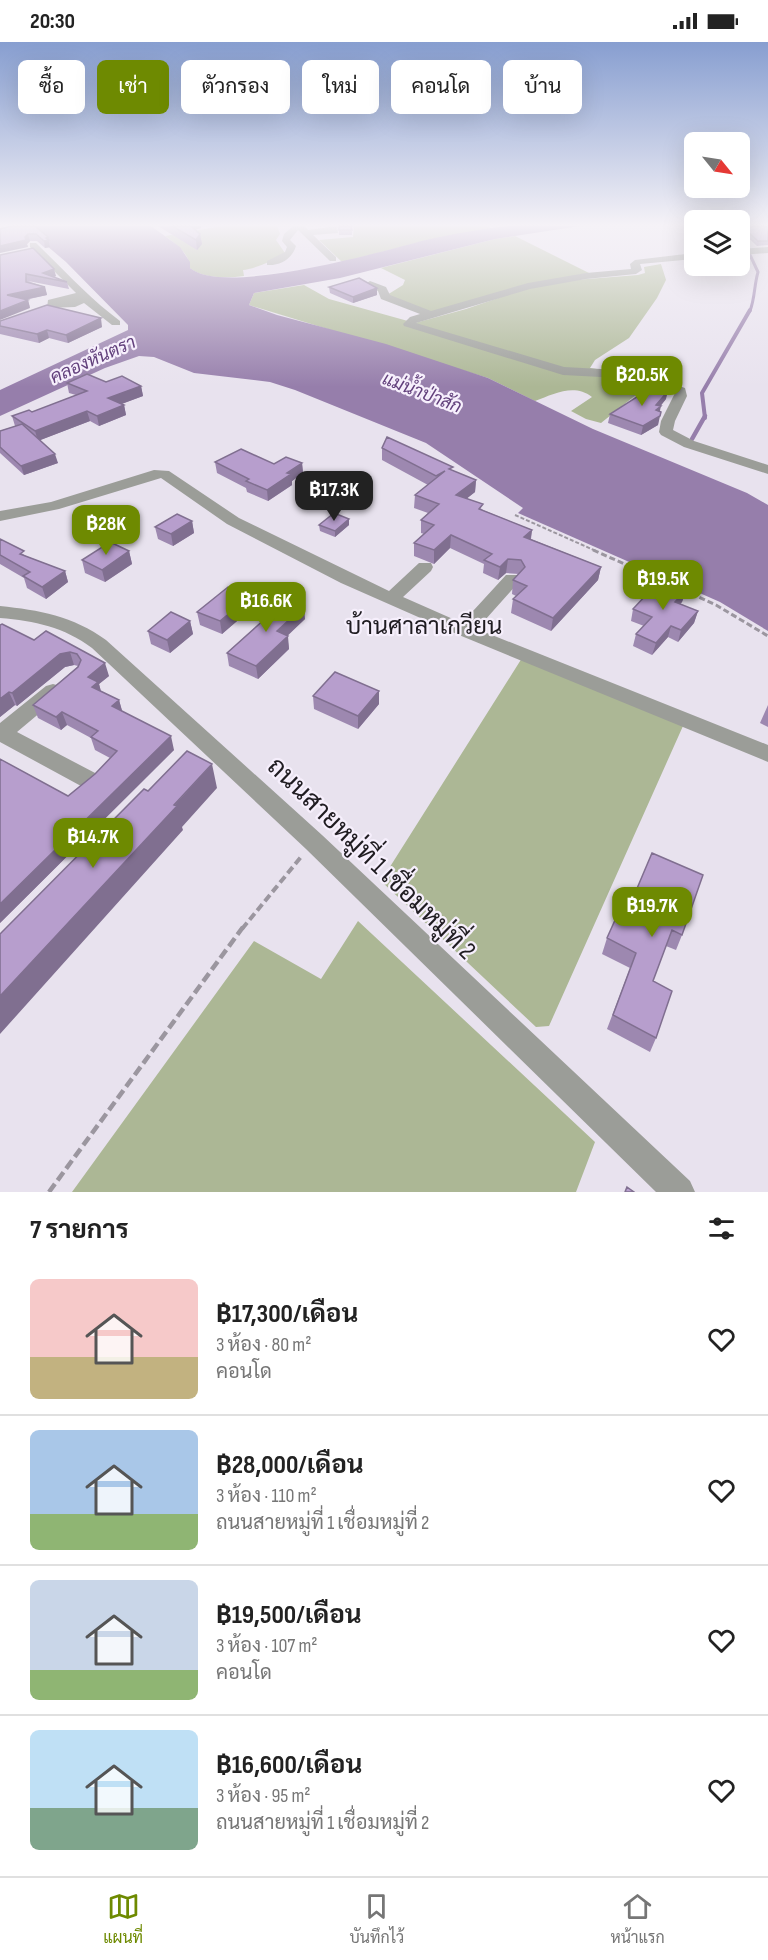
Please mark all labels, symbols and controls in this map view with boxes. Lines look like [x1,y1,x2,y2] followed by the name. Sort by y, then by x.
[30,8,75,35] text: 20:30
[18,60,85,114] chip: ซื้อ
[97,60,169,114] chip: เช่า
[181,60,290,114] chip: ตัวกรอง
[302,60,379,114] chip: ใหม่
[391,60,491,114] chip: คอนโด
[503,60,582,114] chip: บ้าน
[684,132,750,198] north arrow
[684,132,750,276] map controls
[684,210,750,276] button: layers
[47,331,139,388] water label: คลองหันตรา
[593,356,691,407] pin: ฿20.5K
[379,363,467,418] water label: แม่น้ำป่าสัก
[615,363,669,387] text: ฿20.5K
[285,471,383,522] pin: ฿17.3K
[309,478,359,502] text: ฿17.3K
[70,505,142,556] pin: ฿28K
[86,512,126,536] text: ฿28K
[614,560,712,611] pin: ฿19.5K
[637,567,689,591] text: ฿19.5K
[217,582,315,633] pin: ฿16.6K
[240,589,292,613] text: ฿16.6K
[346,611,502,641] district label: บ้านศาลาเกวียน
[260,746,487,967] street label: ถนนสายหมู่ที่ 1 เชื่อมหมู่ที่ 2
[44,818,142,869] pin: ฿14.7K
[67,825,119,849] text: ฿14.7K
[603,887,701,938] pin: ฿19.7K
[626,894,678,918] text: ฿19.7K
[705,1212,738,1245] icon: filters
[30,1215,129,1246] text: 7 รายการ
[216,1299,358,1330] text: ฿17,300/เดือน
[78,1303,150,1375] icon: home
[705,1323,738,1356] icon: heart
[216,1333,311,1357] text: 3 ห้อง · 80 m²
[216,1360,272,1384] text: คอนโด
[216,1450,364,1481] text: ฿28,000/เดือน
[78,1454,150,1526] icon: home
[705,1474,738,1507] icon: heart
[216,1484,317,1508] text: 3 ห้อง · 110 m²
[216,1511,429,1535] text: ถนนสายหมู่ที่ 1 เชื่อมหมู่ที่ 2
[216,1600,362,1631] text: ฿19,500/เดือน
[78,1604,150,1676] icon: home
[705,1624,738,1657] icon: heart
[216,1634,318,1658] text: 3 ห้อง · 107 m²
[216,1661,272,1685] text: คอนโด
[216,1750,362,1781] text: ฿16,600/เดือน
[78,1754,150,1826] icon: home
[705,1774,738,1807] icon: heart
[216,1784,311,1808] text: 3 ห้อง · 95 m²
[216,1811,429,1835] text: ถนนสายหมู่ที่ 1 เชื่อมหมู่ที่ 2
[103,1890,143,1948] tab: แผนที่
[349,1890,404,1948] tab: บันทึกไว้
[610,1890,665,1948] tab: หน้าแรก

